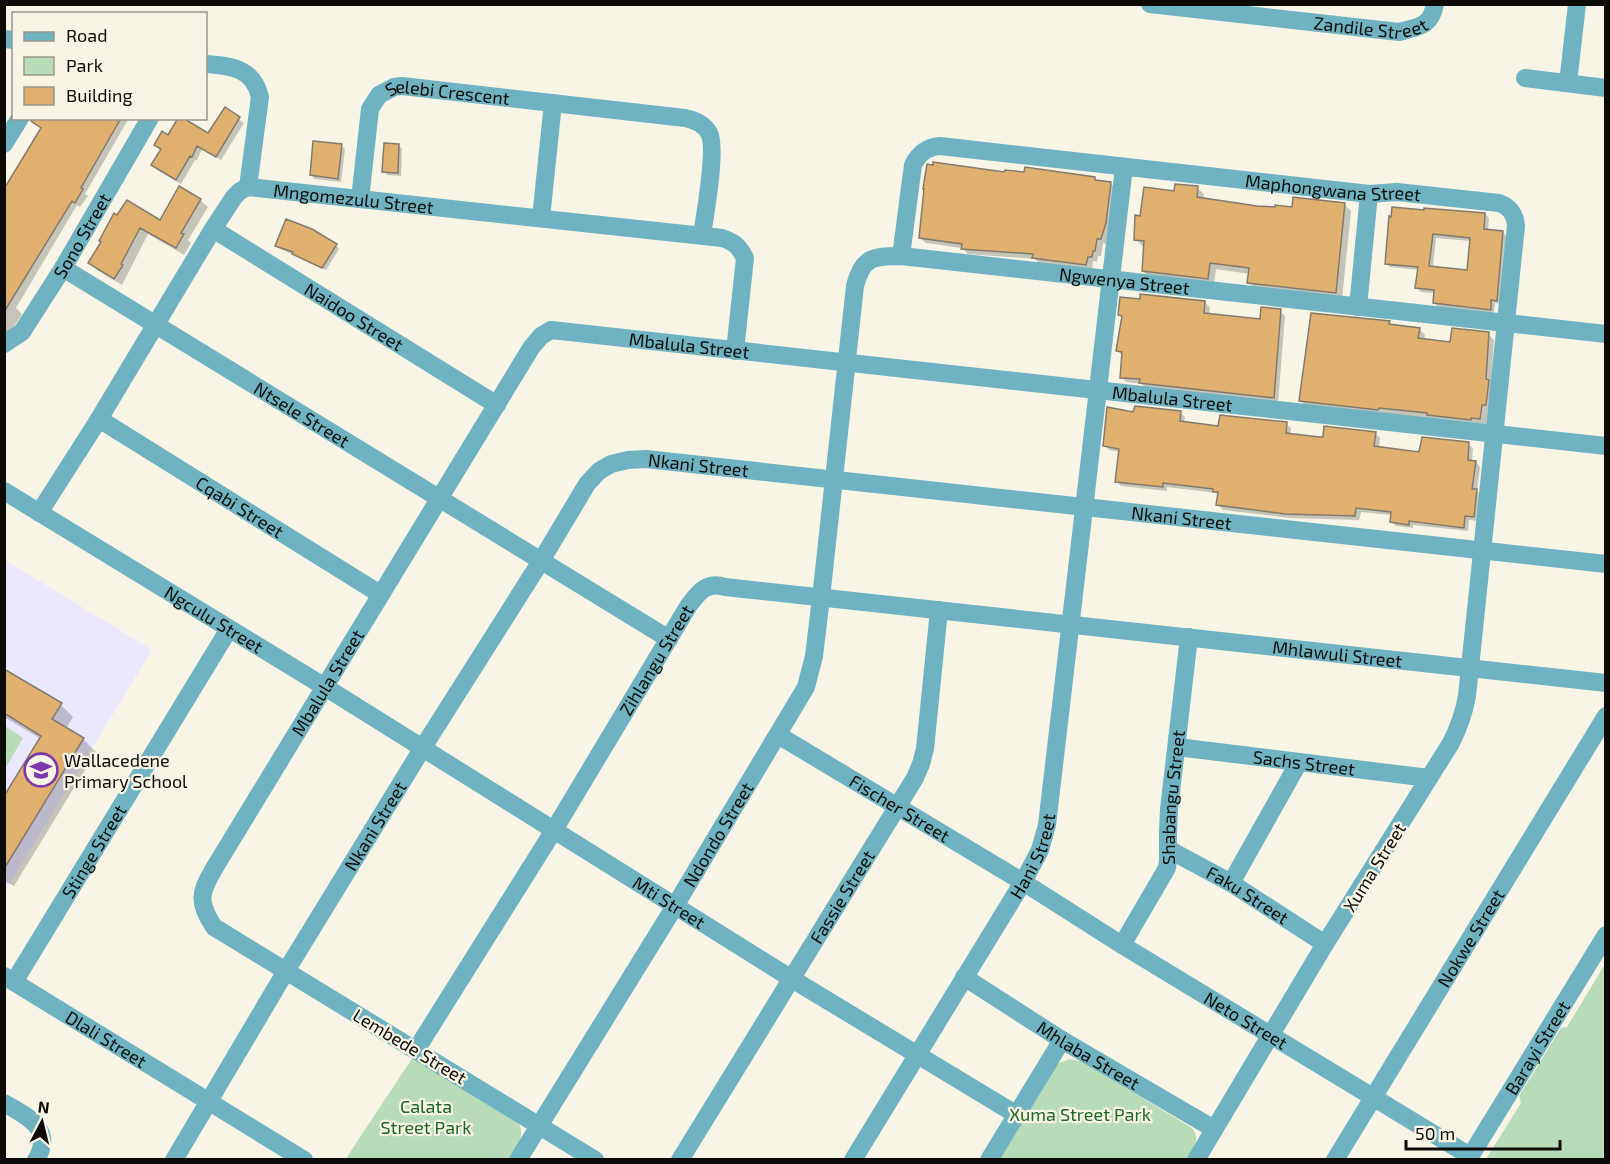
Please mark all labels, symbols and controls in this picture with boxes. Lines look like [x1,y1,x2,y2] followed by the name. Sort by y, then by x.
[1313,11,1432,43] street label: Zandile Street
[12,12,207,120] legend
[66,24,107,46] text: Road
[66,54,103,76] text: Park
[381,75,511,109] street label: Selebi Crescent
[66,84,133,106] text: Building
[1244,169,1422,206] street label: Maphongwana Street
[272,179,435,218] street label: Mngomezulu Street
[48,189,115,283] street label: Sono Street
[1058,263,1191,299] street label: Ngwenya Street
[301,278,408,355] street label: Naidoo Street
[628,328,751,363] street label: Mbalula Street
[250,377,354,452] street label: Ntsele Street
[1111,381,1234,416] street label: Mbalula Street
[647,448,750,481] street label: Nkani Street
[192,471,288,542] street label: Cqabi Street
[1130,501,1233,534] street label: Nkani Street
[161,581,267,658] street label: Ngculu Street
[614,600,698,719] street label: Zihlangu Street
[286,625,368,740] street label: Mbalula Street
[1271,636,1404,672] street label: Mhlawuli Street
[1157,729,1189,865] street label: Shabangu Street
[1252,745,1356,780] street label: Sachs Street
[64,749,188,792] place label: Wallacedene Primary School
[23,752,59,788] school or university icon: Wallacedene Primary School
[846,770,954,847] street label: Fischer Street
[339,777,411,874] street label: Nkani Street
[678,778,758,891] street label: Ndondo Street
[57,800,130,902] street label: Stinge Street
[1005,812,1059,903] street label: Hani Street
[1338,818,1410,916] street label: Xuma Street
[805,846,879,948] street label: Fassie Street
[1203,861,1293,929] street label: Faku Street
[629,871,710,933] street label: Mti Street
[1432,885,1509,991] street label: Nokwe Street
[1200,986,1292,1054] street label: Neto Street
[1500,996,1574,1099] street label: Barayi Street
[349,1003,471,1089] street label: Lembede Street
[62,1006,151,1072] street label: Dlali Street
[1033,1016,1144,1094] street label: Mhlaba Street
[12,1092,72,1152] north arrow
[381,1095,471,1138] park label: Calata Street Park
[37,1096,51,1117] text: N
[1009,1103,1151,1125] park label: Xuma Street Park
[1406,1113,1560,1151] scale bar
[1415,1122,1455,1144] text: 50 m

